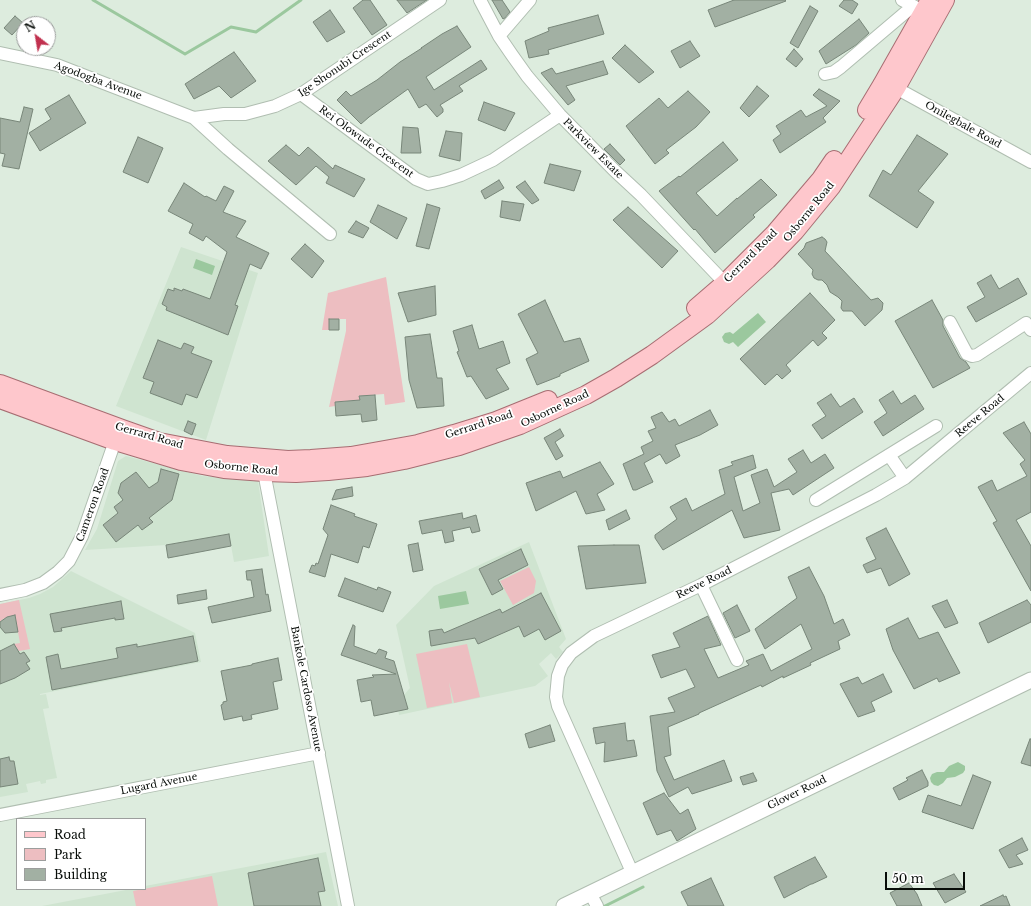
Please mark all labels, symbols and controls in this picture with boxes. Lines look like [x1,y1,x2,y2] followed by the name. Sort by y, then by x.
[16,16,56,56] north arrow
[22,18,38,35] text: N
[296,28,394,100] street label: Ige Shonubi Crescent
[52,60,144,102] street label: Agodogba Avenue
[923,99,1003,151] street label: Onilegbale Road
[316,104,416,180] street label: Rei Olowude Crescent
[560,116,626,182] street label: Parkview Estate
[781,180,837,244] street label: Osborne Road
[722,227,780,285] street label: Gerrard Road
[519,388,591,430] street label: Osborne Road
[953,392,1007,440] street label: Reeve Road
[444,408,514,442] street label: Gerrard Road
[114,421,184,451] street label: Gerrard Road
[204,458,278,478] street label: Osborne Road
[74,466,112,544] street label: Cameron Road
[674,564,734,602] street label: Reeve Road
[288,625,324,753] street label: Bankole Cardoso Avenue
[120,771,198,797] street label: Lugard Avenue
[766,774,828,812] street label: Glover Road
[16,818,146,890] legend
[54,827,86,842] text: Road
[54,847,82,862] text: Park
[887,864,967,890] scale bar
[54,867,107,882] text: Building
[892,871,924,886] text: 50 m

